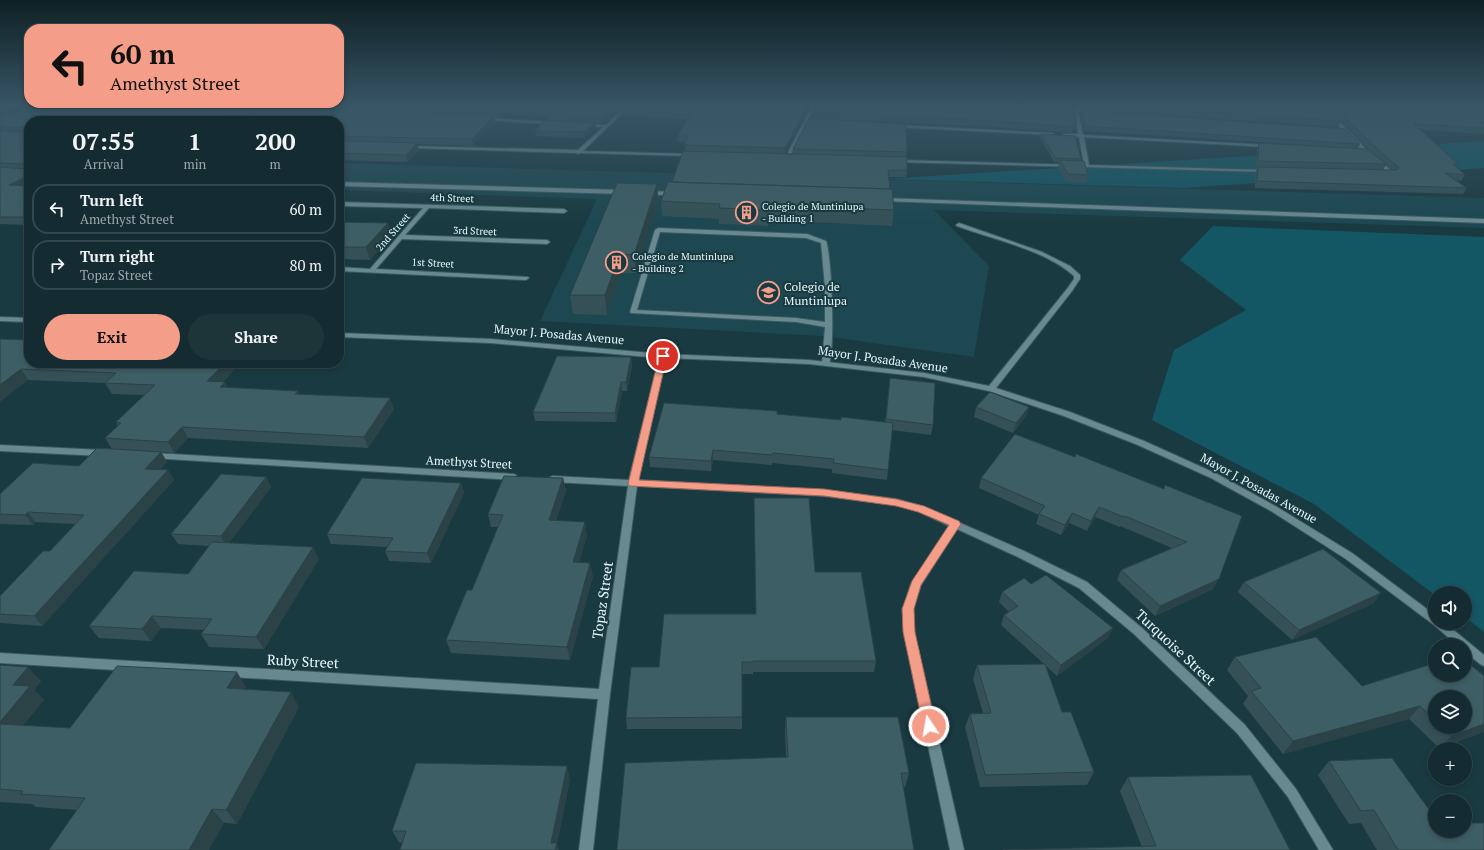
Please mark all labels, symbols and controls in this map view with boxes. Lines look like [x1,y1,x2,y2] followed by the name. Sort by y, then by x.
[110,35,175,72] text: 60 m
[44,40,96,92] icon: left
[110,71,240,95] text: Amethyst Street
[72,125,135,157] text: 07:55
[188,125,202,157] text: 1
[255,125,295,157] text: 200
[84,155,124,173] text: Arrival
[183,155,206,173] text: min
[270,155,281,173] text: m
[80,190,144,210] text: Turn left
[430,191,475,205] street label: 4th Street
[46,198,68,220] icon: left
[289,199,322,219] text: 60 m
[734,199,760,225] building icon: Colegio de Muntinlupa - Building 1
[762,200,863,225] place label: Colegio de Muntinlupa - Building 1
[80,210,174,228] text: Amethyst Street
[373,210,413,254] street label: 2nd Street
[453,224,497,238] street label: 3rd Street
[80,246,155,266] text: Turn right
[604,249,630,275] building icon: Colegio de Muntinlupa - Building 2
[632,250,733,275] place label: Colegio de Muntinlupa - Building 2
[46,254,68,276] icon: right
[289,255,322,275] text: 80 m
[411,255,455,271] street label: 1st Street
[80,266,153,284] text: Topaz Street
[784,279,847,308] place label: Colegio de Muntinlupa
[756,280,782,306] school or university icon: Colegio de Muntinlupa
[44,314,180,360] button: Exit
[188,314,324,360] button: Share
[493,321,625,347] street label: Mayor J. Posadas Avenue
[646,339,680,373] pin
[817,342,949,376] street label: Mayor J. Posadas Avenue
[652,345,674,367] icon: arrive
[1198,450,1320,526] street label: Mayor J. Posadas Avenue
[425,452,513,472] street label: Amethyst Street
[587,559,617,640] street label: Topaz Street
[1428,586,1472,838] map controls
[1428,586,1472,630] button: sound
[1132,605,1221,690] street label: Turquoise Street
[1428,638,1472,682] button: search
[266,650,340,672] street label: Ruby Street
[1428,690,1472,734] button: layers
[908,705,950,747] position arrow
[1428,742,1472,786] button: +
[1428,794,1472,838] button: −

